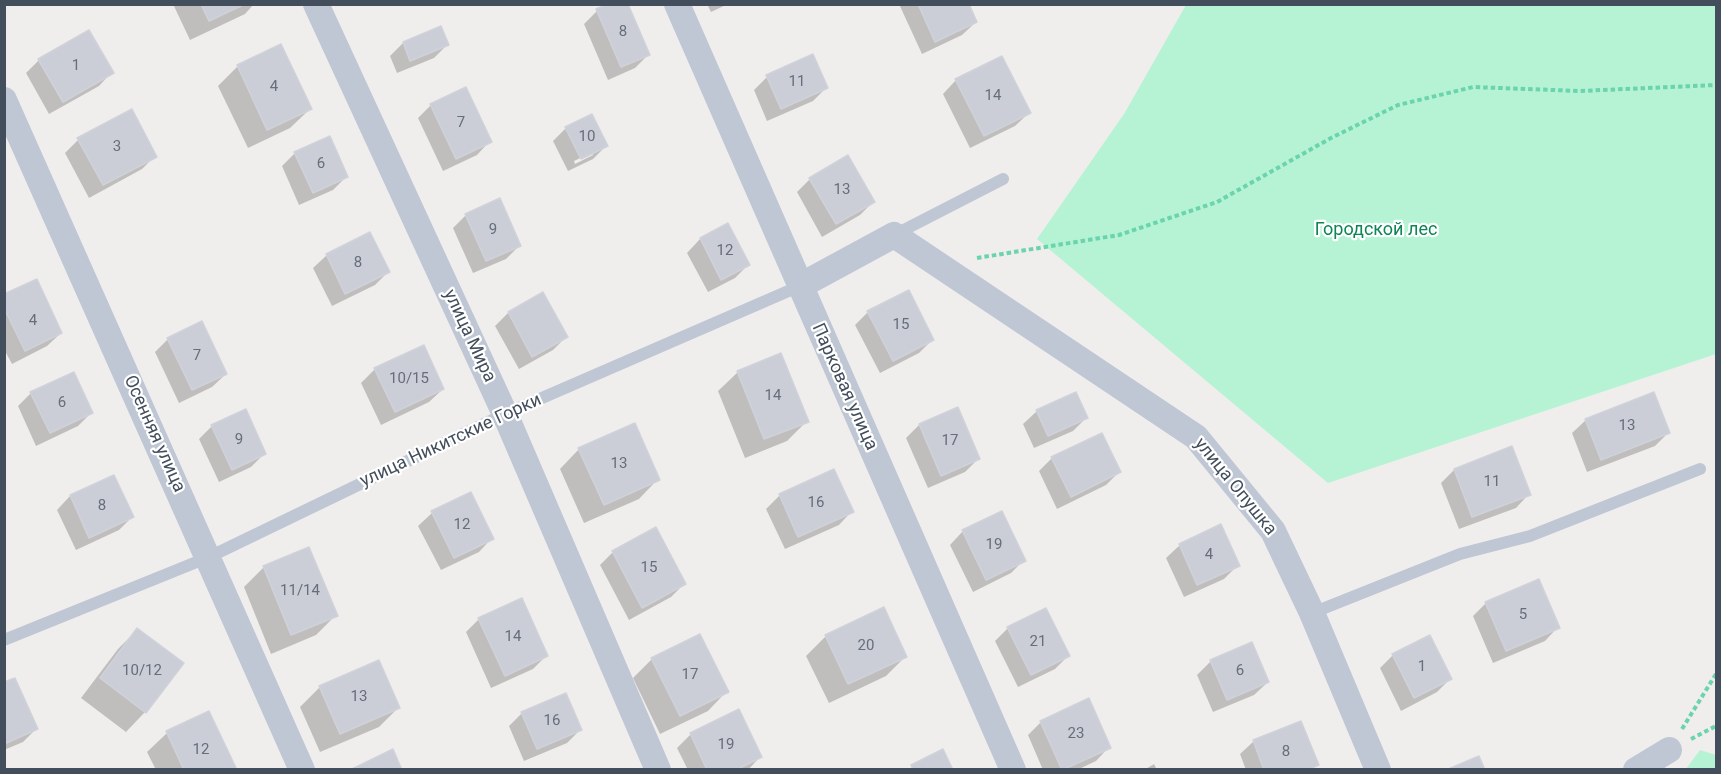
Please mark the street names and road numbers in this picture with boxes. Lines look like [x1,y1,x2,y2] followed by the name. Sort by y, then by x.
[438,286,500,386] street label: улица Мира
[806,320,882,454] street label: Парковая улица
[119,372,189,496] street label: Осенняя улица
[357,389,545,493] street label: улица Никитские Горки
[1189,434,1281,540] street label: улица Опушка

